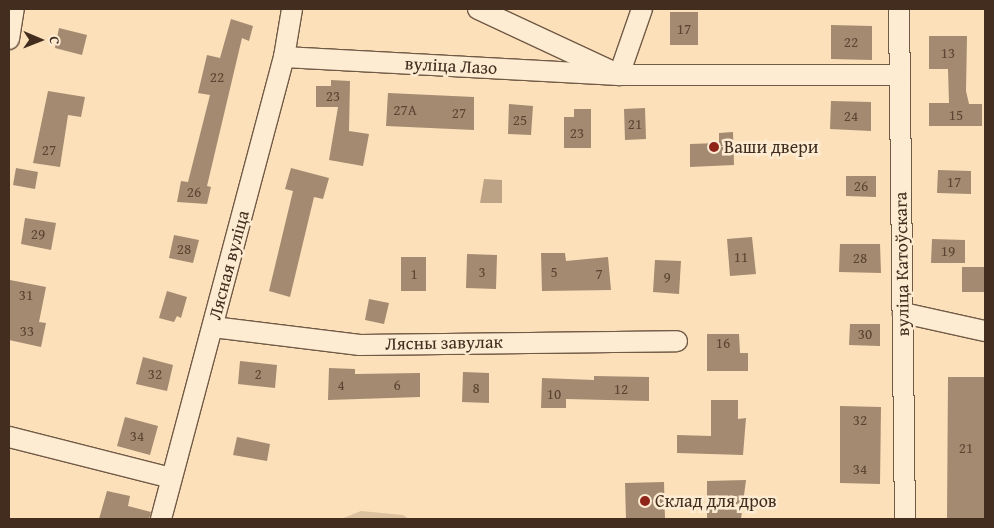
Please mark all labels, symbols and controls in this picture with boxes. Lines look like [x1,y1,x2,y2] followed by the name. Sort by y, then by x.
[15,15,65,65] north arrow
[677,20,691,38] house number: 17
[844,33,858,51] house number: 22
[45,36,65,44] text: С
[941,44,955,62] house number: 13
[404,53,498,79] street label: вуліца Лазо
[210,68,224,86] house number: 22
[326,87,340,105] house number: 23
[393,101,417,119] house number: 27А
[452,104,466,122] house number: 27
[949,106,963,124] house number: 15
[844,107,858,125] house number: 24
[513,111,527,129] house number: 25
[628,115,642,133] house number: 21
[570,124,584,142] house number: 23
[724,136,818,158] place label: Ваши двери
[42,141,56,159] house number: 27
[708,141,720,153] marker: Ваши двери
[947,173,961,191] house number: 17
[854,177,868,195] house number: 26
[187,183,201,201] house number: 26
[890,192,914,336] street label: вуліца Катоўскага
[204,208,254,322] street label: Лясная вуліца
[31,225,45,243] house number: 29
[177,240,191,258] house number: 28
[941,242,955,260] house number: 19
[734,248,748,266] house number: 11
[853,249,867,267] house number: 28
[478,263,486,281] house number: 3
[550,263,558,281] house number: 5
[410,265,418,283] house number: 1
[595,265,603,283] house number: 7
[663,268,671,286] house number: 9
[19,286,33,304] house number: 31
[20,322,34,340] house number: 33
[858,325,872,343] house number: 30
[385,331,503,355] street label: Лясны завулак
[716,334,730,352] house number: 16
[148,365,162,383] house number: 32
[254,365,262,383] house number: 2
[337,376,345,394] house number: 4
[393,376,401,394] house number: 6
[472,379,480,397] house number: 8
[614,380,628,398] house number: 12
[547,385,561,403] house number: 10
[853,411,867,429] house number: 32
[130,427,144,445] house number: 34
[959,439,973,457] house number: 21
[853,460,867,478] house number: 34
[655,490,777,512] place label: Склад для дров
[639,495,651,507] marker: Склад для дров

